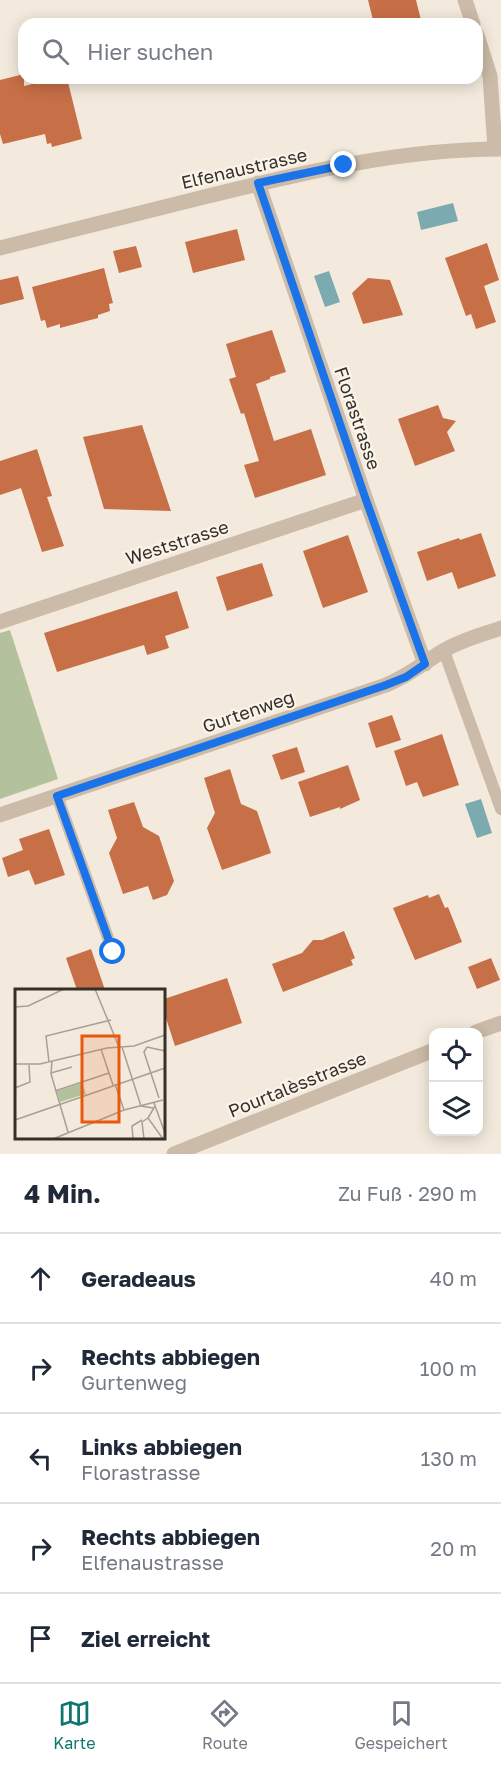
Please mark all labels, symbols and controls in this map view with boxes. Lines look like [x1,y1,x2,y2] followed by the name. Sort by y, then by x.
[18,18,483,84] search box
[39,35,72,68] icon: search
[87,38,213,65] text: Hier suchen
[179,143,309,193] street label: Elfenaustrasse
[330,151,356,177] route end
[330,364,386,472] street label: Florastrasse
[123,515,231,569] street label: Weststrasse
[199,685,297,737] street label: Gurtenweg
[99,938,125,964] route start
[15,989,165,1139] inset map
[429,1028,483,1136] map controls
[429,1028,483,1082] button: locate
[225,1046,369,1122] street label: Pourtalèsstrasse
[429,1082,483,1136] button: layers
[24,1178,101,1209] text: 4 Min.
[338,1181,477,1205] text: Zu Fuß · 290 m
[24,1262,57,1295] icon: ahead
[81,1265,196,1292] text: Geradeaus
[430,1266,477,1290] text: 40 m
[81,1343,260,1370] text: Rechts abbiegen
[24,1352,57,1385] icon: right
[420,1356,477,1380] text: 100 m
[81,1370,187,1394] text: Gurtenweg
[81,1433,242,1460] text: Links abbiegen
[24,1442,57,1475] icon: left
[421,1446,477,1470] text: 130 m
[81,1460,200,1484] text: Florastrasse
[81,1523,260,1550] text: Rechts abbiegen
[24,1532,57,1565] icon: right
[430,1536,477,1560] text: 20 m
[81,1550,224,1574] text: Elfenaustrasse
[24,1622,57,1655] icon: arrive
[81,1625,210,1652] text: Ziel erreicht
[53,1697,95,1753] tab: Karte
[202,1697,248,1753] tab: Route
[354,1697,448,1753] tab: Gespeichert

